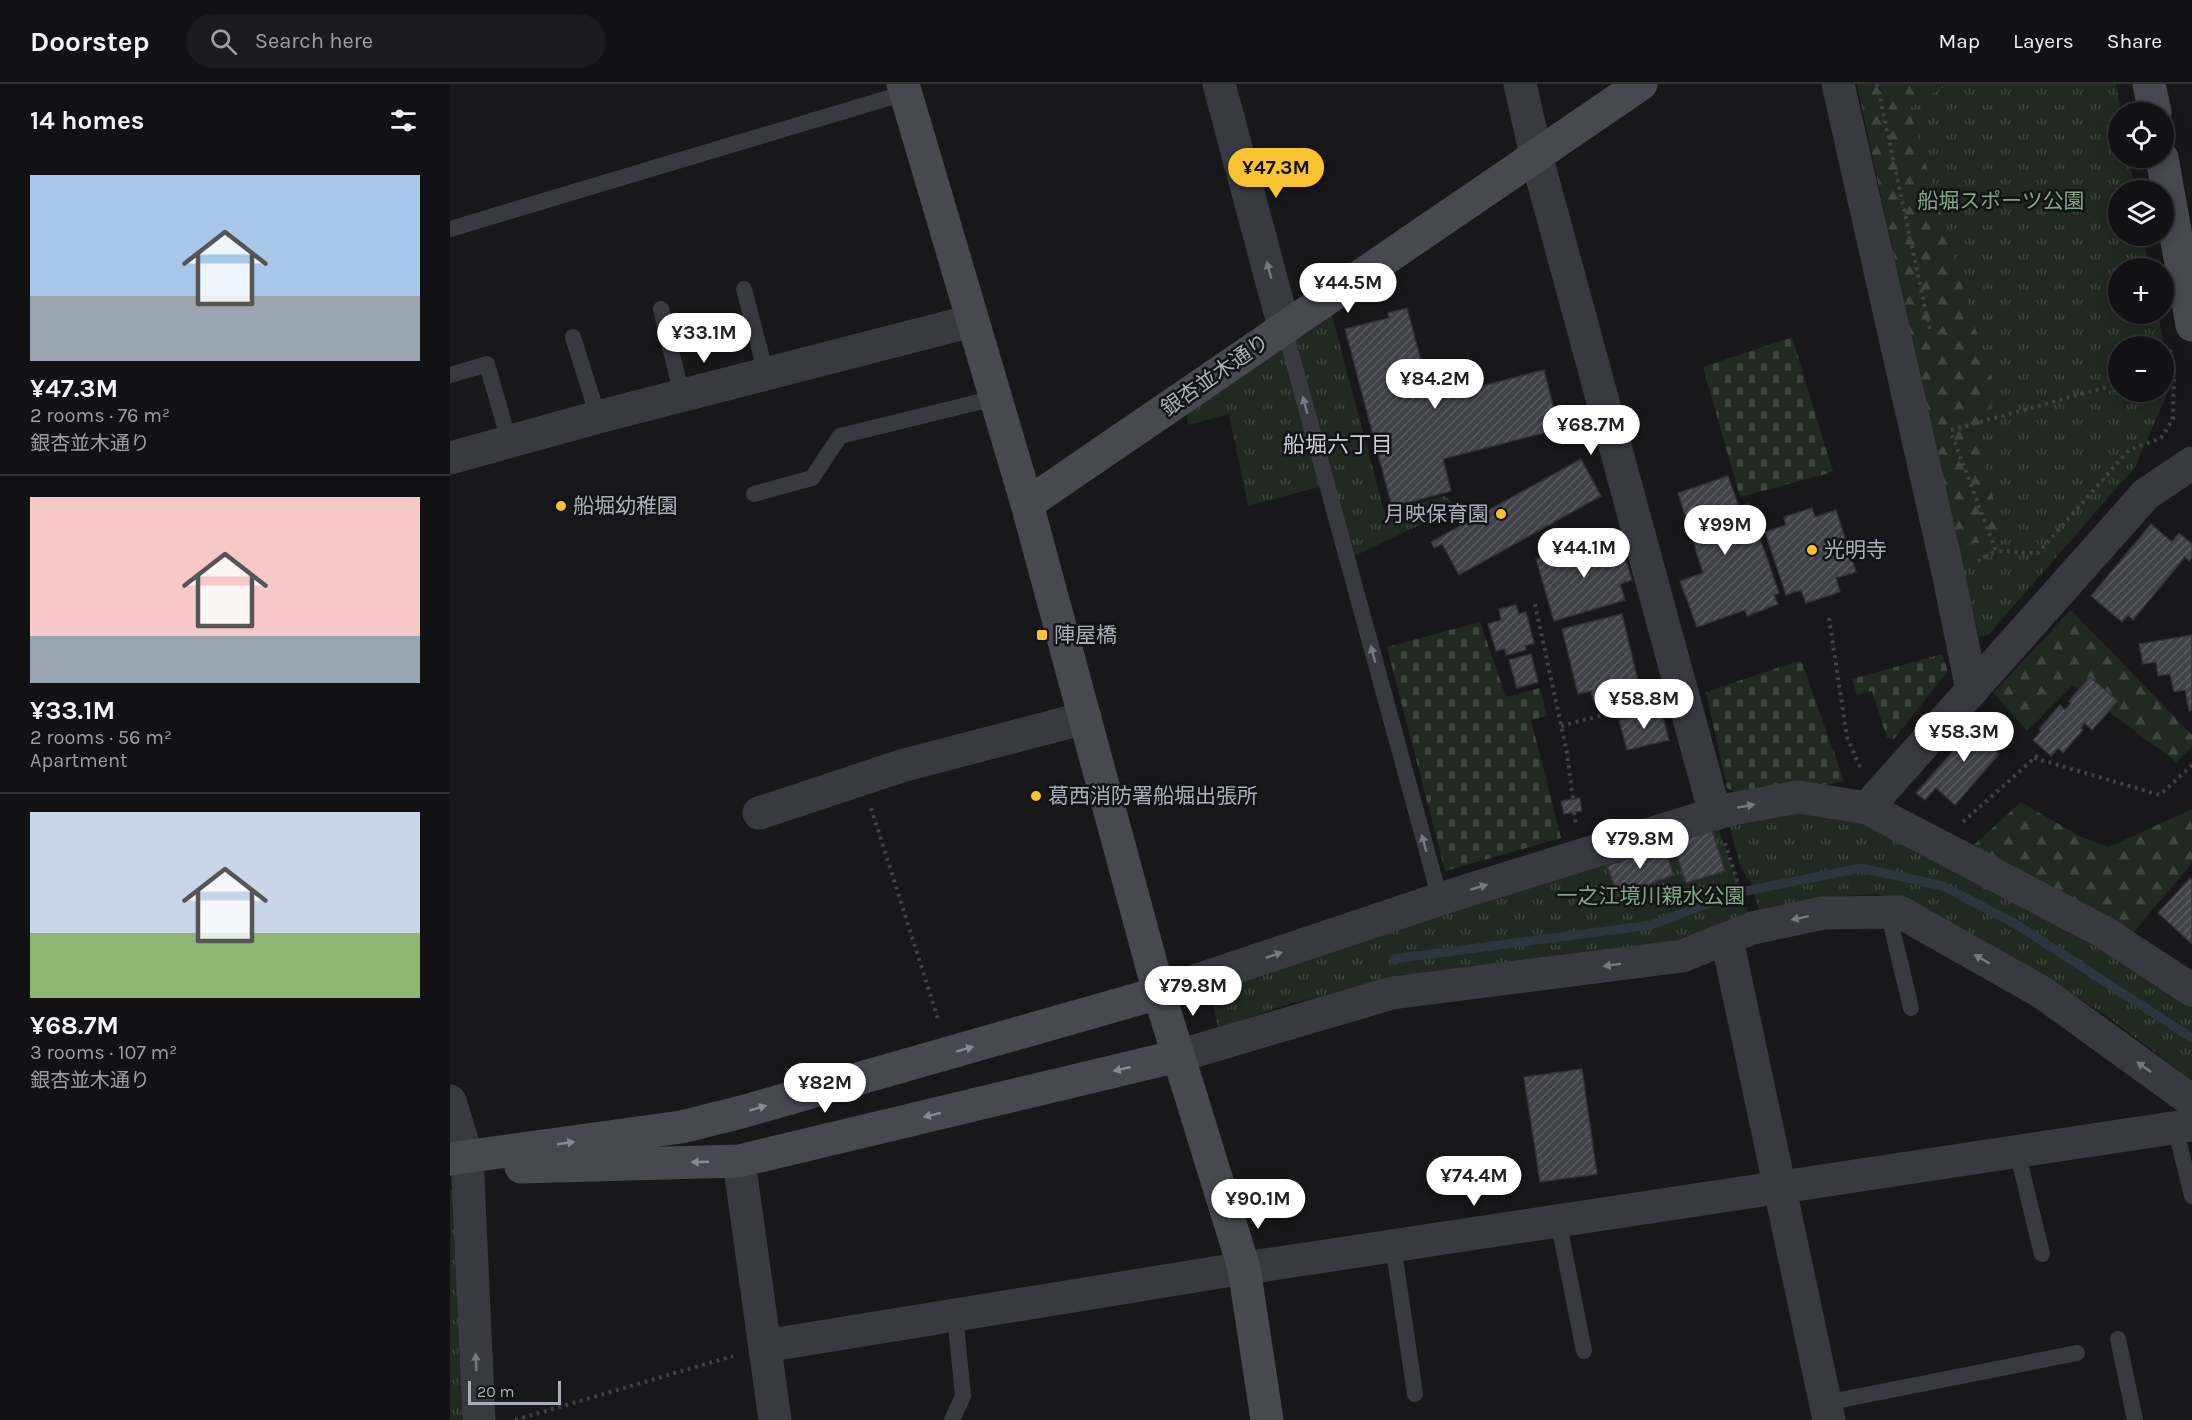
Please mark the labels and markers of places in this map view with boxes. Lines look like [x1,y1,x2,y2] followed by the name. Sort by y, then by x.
[1227,148,1325,199] pin: ¥47.3M
[1299,263,1397,314] pin: ¥44.5M
[655,313,753,364] pin: ¥33.1M
[1386,359,1484,410] pin: ¥84.2M
[1542,405,1640,456] pin: ¥68.7M
[573,494,678,518] place label: 船堀幼稚園
[554,499,568,513] marker: 船堀幼稚園
[1384,502,1489,526] place label: 月映保育園
[1689,505,1761,556] pin: ¥99M
[1494,507,1508,521] marker: 月映保育園
[1535,528,1633,579] pin: ¥44.1M
[1824,538,1887,562] place label: 光明寺
[1805,543,1819,557] marker: 光明寺
[1054,623,1117,647] place label: 陣屋橋
[1035,628,1049,642] marker: 陣屋橋
[1595,679,1693,730] pin: ¥58.8M
[1915,712,2013,763] pin: ¥58.3M
[1048,784,1258,808] place label: 葛西消防署船堀出張所
[1029,789,1043,803] marker: 葛西消防署船堀出張所
[1591,819,1689,870] pin: ¥79.8M
[1144,966,1242,1017] pin: ¥79.8M
[789,1063,861,1114] pin: ¥82M
[1425,1156,1523,1207] pin: ¥74.4M
[1209,1179,1307,1230] pin: ¥90.1M

